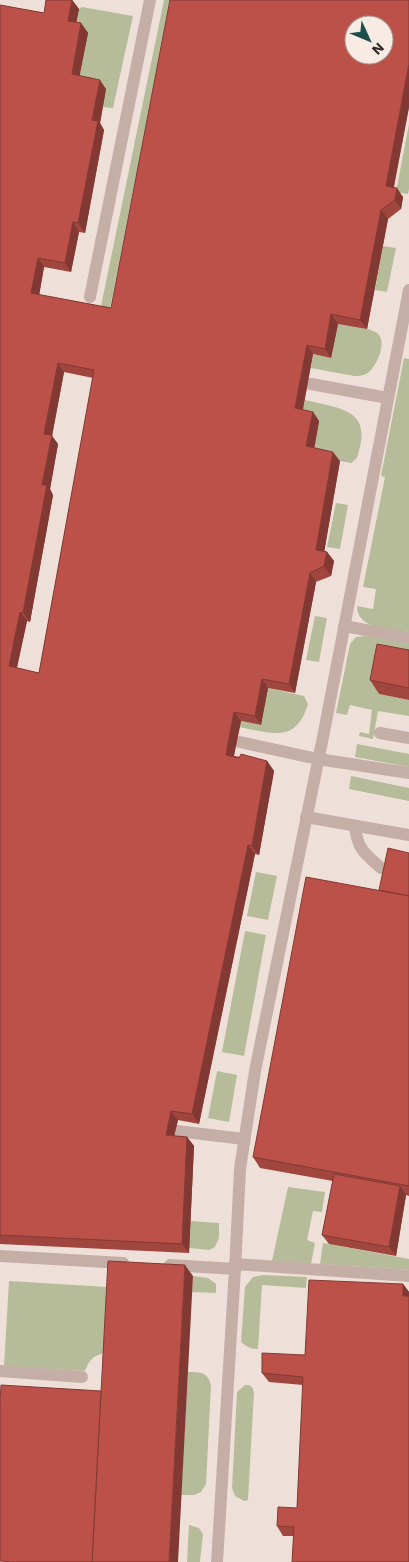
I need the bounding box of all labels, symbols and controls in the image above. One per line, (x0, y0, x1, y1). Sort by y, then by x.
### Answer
north arrow (344, 15, 394, 65)
text: N (369, 40, 388, 58)

